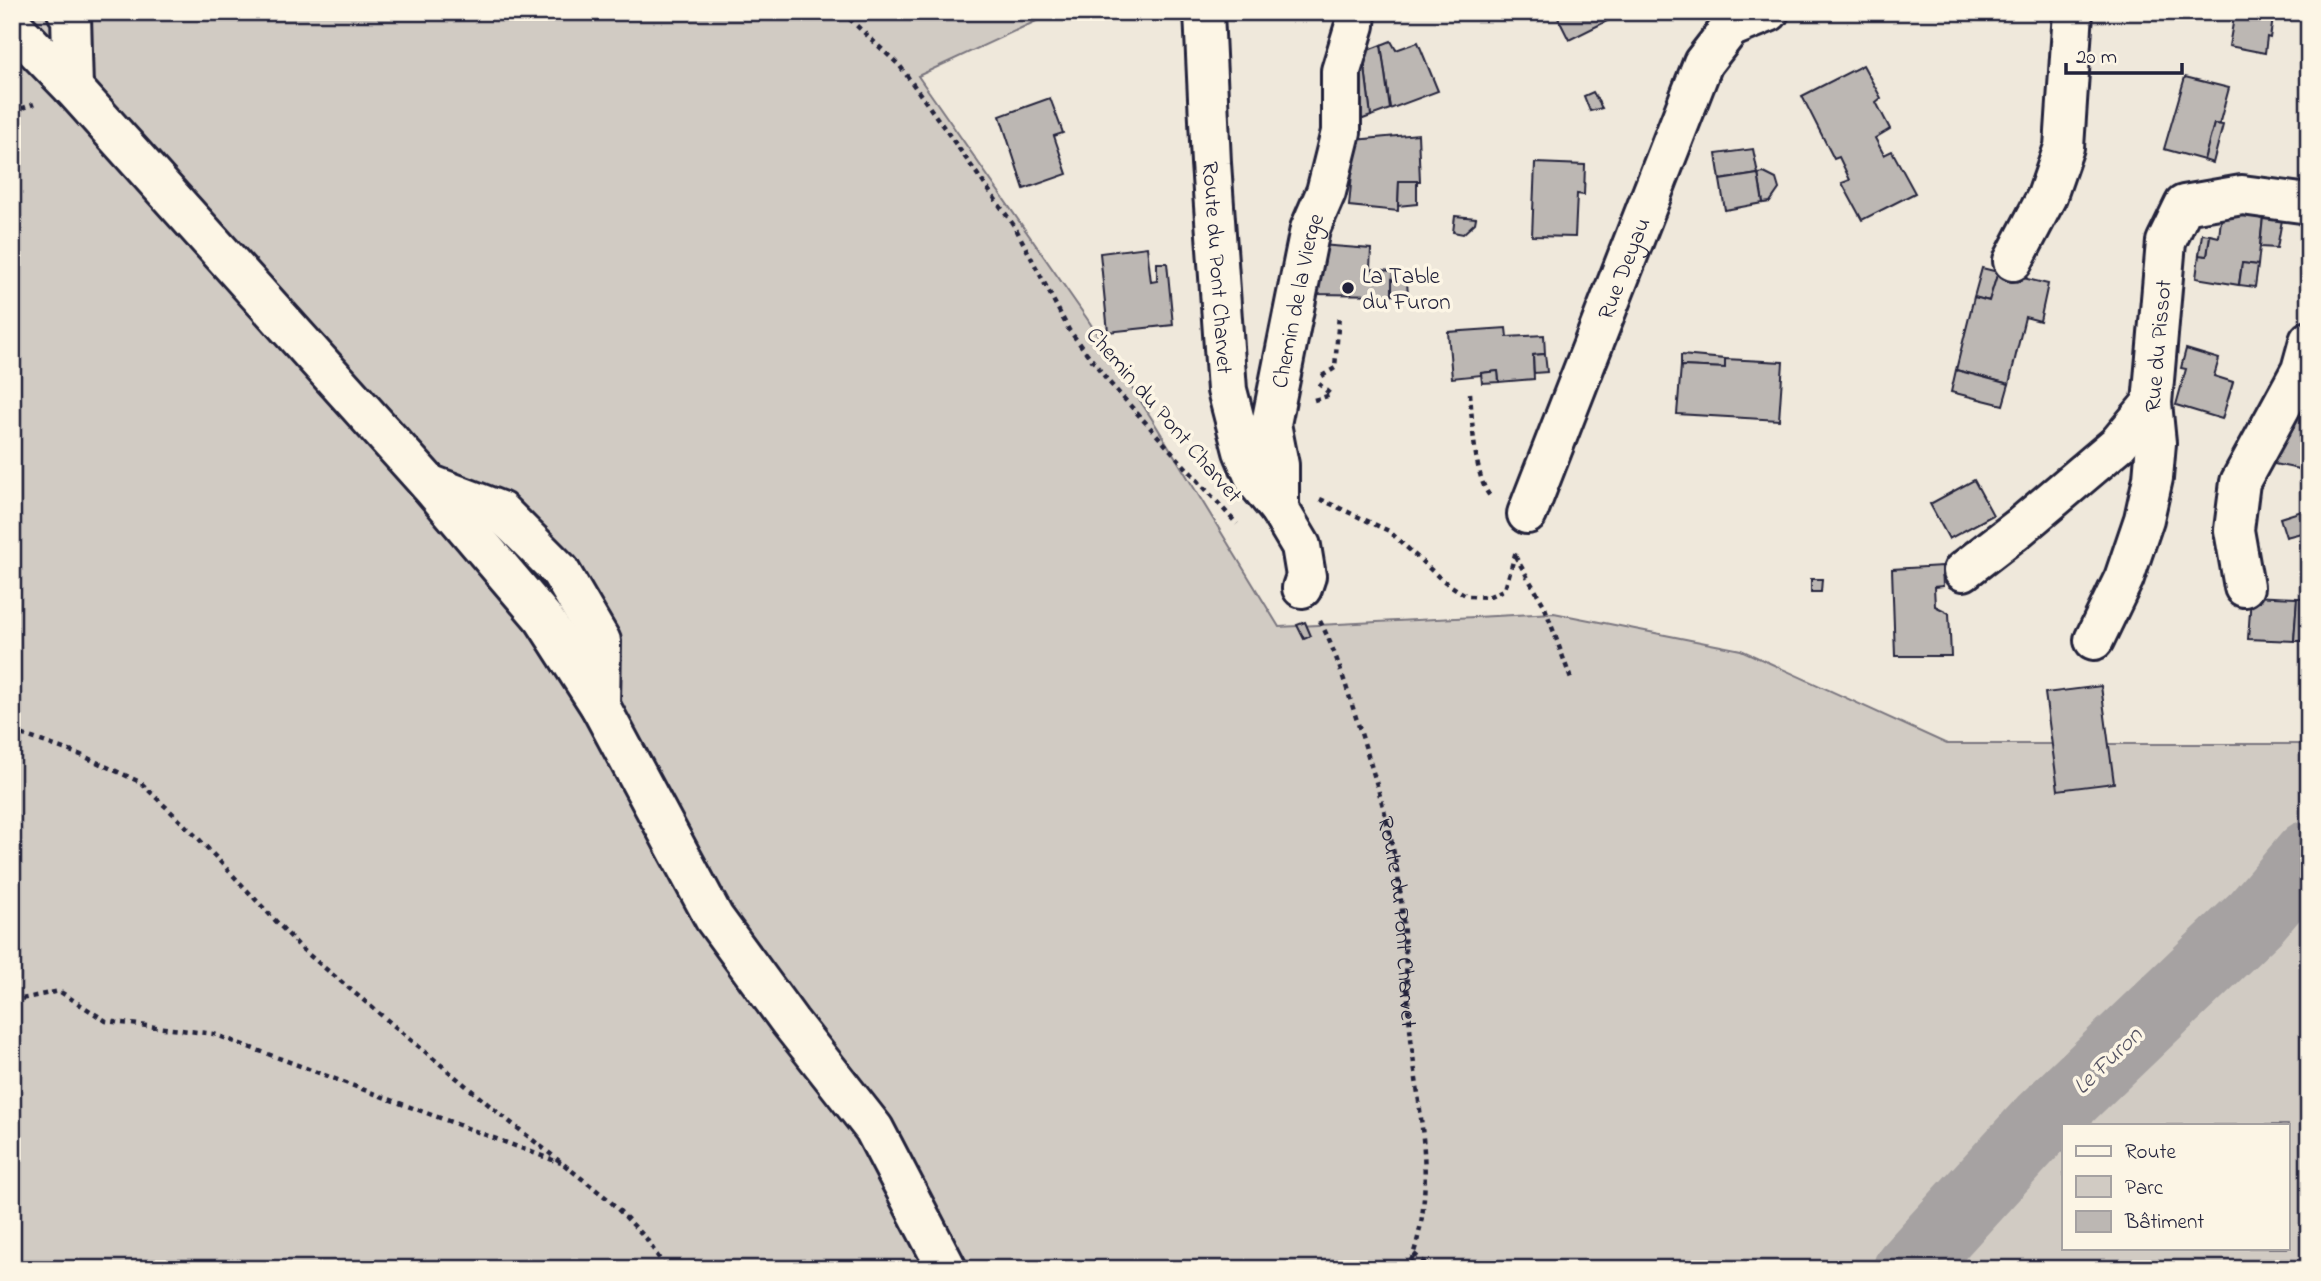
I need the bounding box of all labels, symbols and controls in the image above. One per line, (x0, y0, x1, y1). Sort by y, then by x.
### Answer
scale bar (2066, 32, 2181, 76)
text: 20 m (2076, 43, 2117, 73)
street label: Route du Pont Charvet (1192, 160, 1240, 375)
street label: Chemin de la Vierge (1265, 208, 1334, 391)
street label: Rue Deyau (1590, 213, 1660, 325)
place label: La Table du Furon (1362, 261, 1451, 320)
street label: Rue du Pissot (2138, 278, 2182, 413)
marker: La Table du Furon (1340, 280, 1356, 296)
street label: Chemin du Pont Charvet (1077, 320, 1249, 511)
street label: Route du Pont Charvet (1367, 813, 1424, 1030)
water label: Le Furon (2066, 1019, 2152, 1104)
legend (2062, 1124, 2290, 1250)
text: Route (2125, 1138, 2177, 1168)
text: Parc (2125, 1174, 2164, 1204)
text: Bâtiment (2124, 1208, 2204, 1238)

